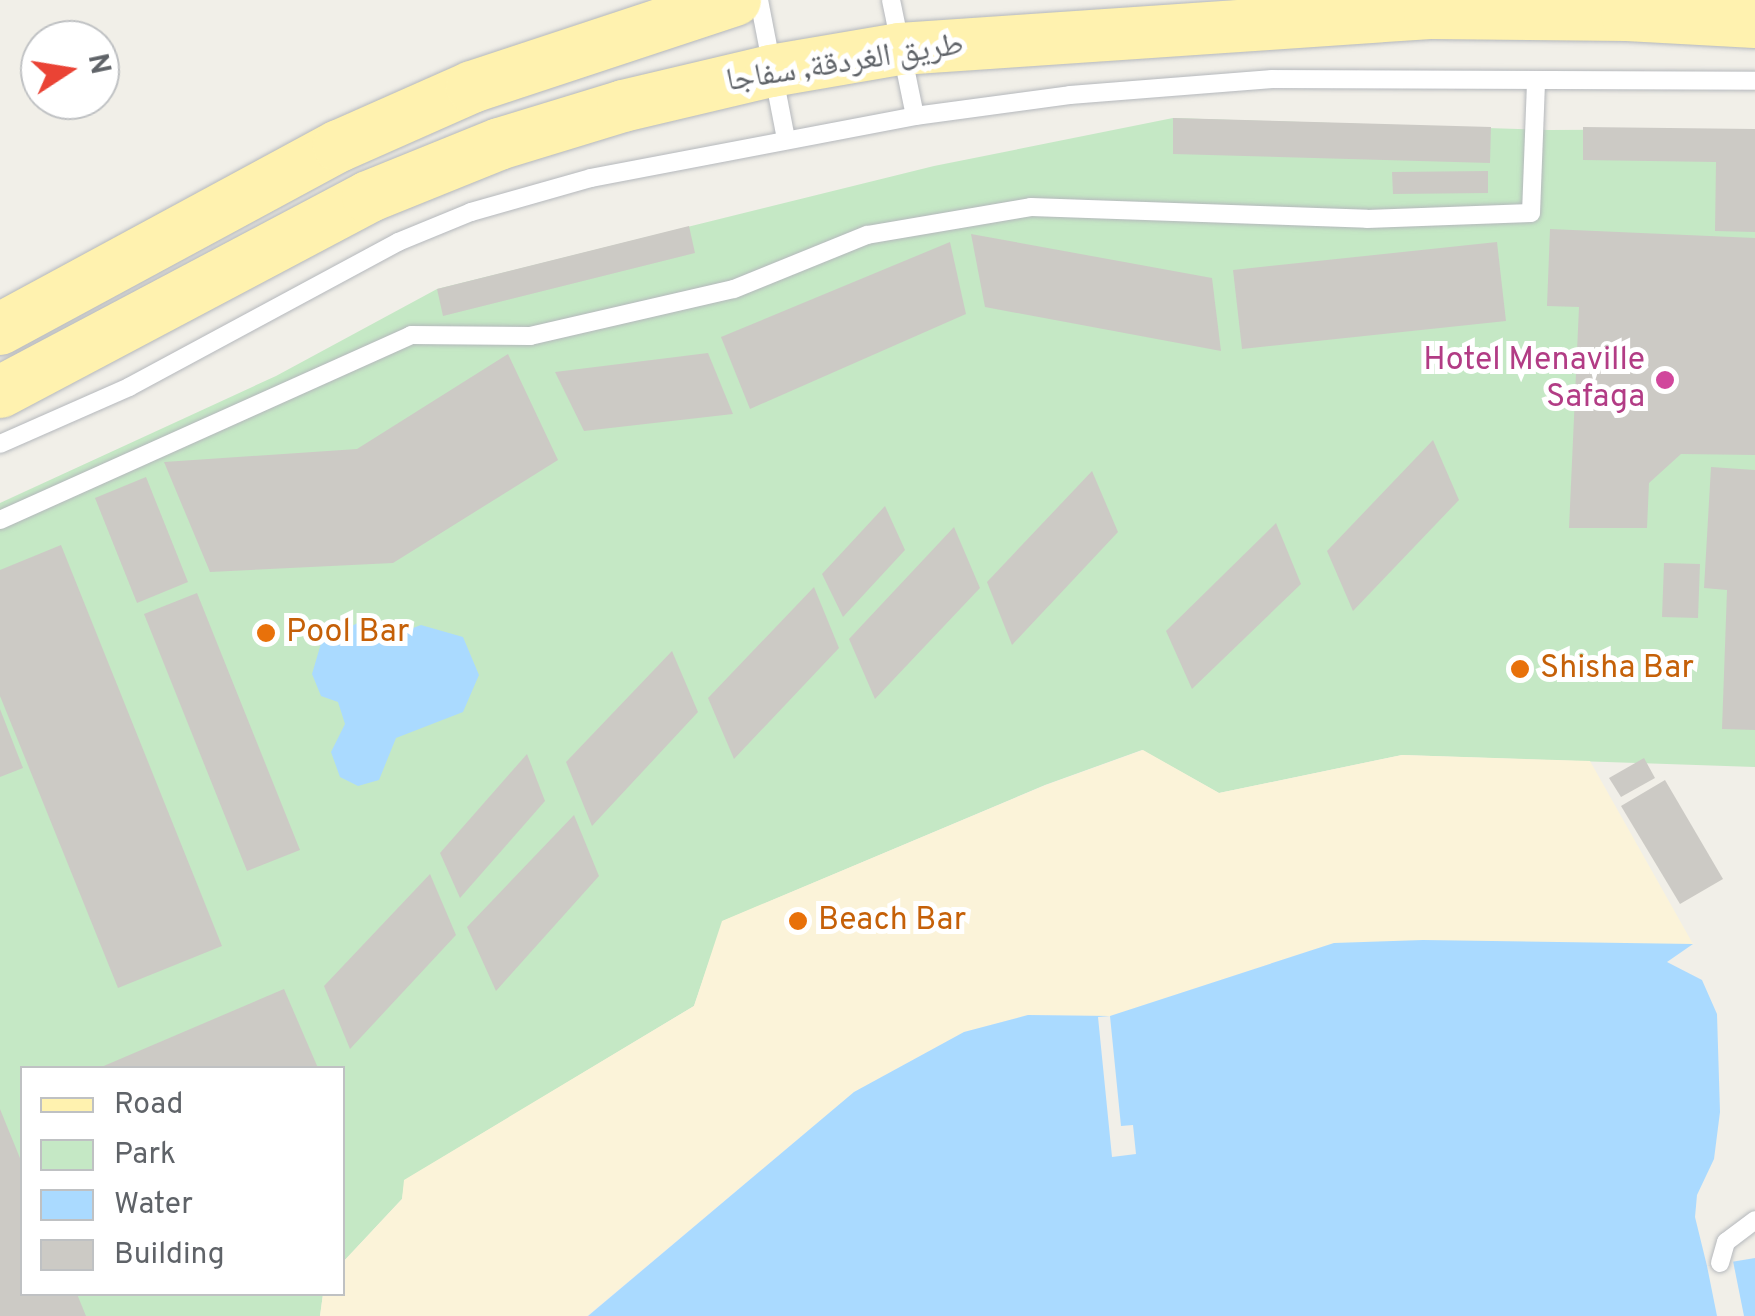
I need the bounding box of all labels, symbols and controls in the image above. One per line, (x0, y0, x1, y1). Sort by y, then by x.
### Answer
north arrow (20, 20, 120, 120)
street label: طريق الغردقة, سفاجا (724, 26, 966, 102)
text: N (78, 51, 117, 78)
place label: Hotel Menaville Safaga (1423, 343, 1645, 418)
marker: Hotel Menaville Safaga (1654, 369, 1676, 391)
place label: Pool Bar (286, 614, 409, 652)
marker: Pool Bar (255, 622, 277, 644)
place label: Shisha Bar (1540, 650, 1694, 688)
marker: Shisha Bar (1509, 658, 1531, 680)
place label: Beach Bar (818, 902, 966, 940)
marker: Beach Bar (787, 910, 809, 932)
legend (20, 1066, 345, 1296)
text: Road (114, 1087, 183, 1124)
text: Park (114, 1137, 176, 1174)
text: Water (114, 1187, 193, 1224)
text: Building (114, 1237, 225, 1274)

